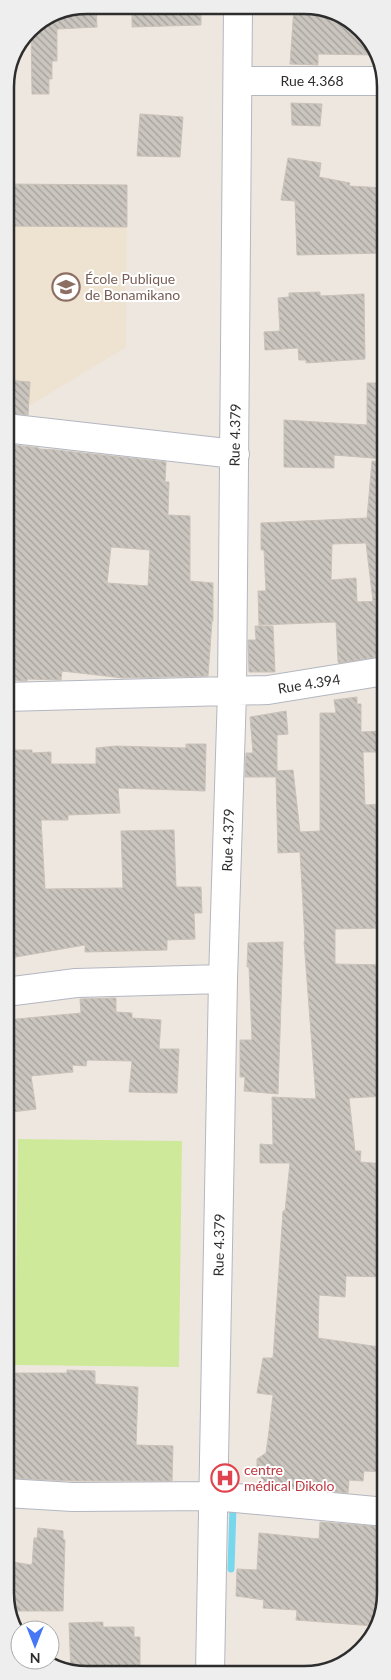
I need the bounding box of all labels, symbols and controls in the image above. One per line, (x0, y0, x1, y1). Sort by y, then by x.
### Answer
street label: Rue 4.368 (280, 72, 344, 89)
place label: École Publique de Bonamikano (85, 270, 180, 303)
school or university icon: École Publique de Bonamikano (51, 272, 81, 302)
street label: Rue 4.379 (225, 403, 244, 467)
street label: Rue 4.394 (276, 670, 341, 697)
street label: Rue 4.379 (218, 808, 237, 872)
street label: Rue 4.379 (209, 1213, 228, 1277)
place label: centre médical Dikolo (244, 1461, 334, 1494)
hospital icon: centre médical Dikolo (210, 1463, 240, 1493)
north arrow (10, 1620, 60, 1670)
text: N (30, 1650, 40, 1667)

